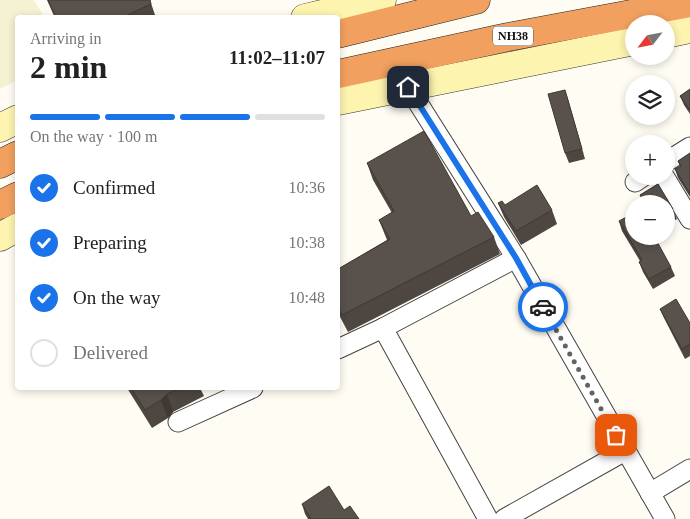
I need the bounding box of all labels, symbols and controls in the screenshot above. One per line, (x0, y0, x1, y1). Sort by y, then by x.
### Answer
north arrow (625, 15, 675, 65)
map controls (625, 15, 675, 245)
road number: NH38 (493, 27, 533, 46)
text: Arriving in (30, 30, 102, 47)
text: 11:02–11:07 (229, 47, 325, 68)
text: 2 min (30, 49, 107, 85)
pin (387, 66, 429, 108)
icon: home (394, 73, 422, 101)
button: layers (625, 75, 675, 125)
text: On the way · 100 m (30, 128, 158, 145)
button: + (625, 135, 675, 185)
icon: check (30, 174, 58, 202)
text: Confirmed (73, 177, 155, 198)
text: 10:36 (289, 179, 325, 196)
button: − (625, 195, 675, 245)
icon: check (30, 229, 58, 257)
text: Preparing (73, 232, 147, 253)
text: 10:38 (289, 234, 325, 251)
courier (518, 282, 568, 332)
icon: check (30, 284, 58, 312)
text: On the way (73, 287, 161, 308)
text: 10:48 (289, 289, 325, 306)
icon: car (529, 293, 557, 321)
text: Delivered (73, 342, 148, 363)
pin (595, 414, 637, 456)
icon: bag (602, 421, 630, 449)

